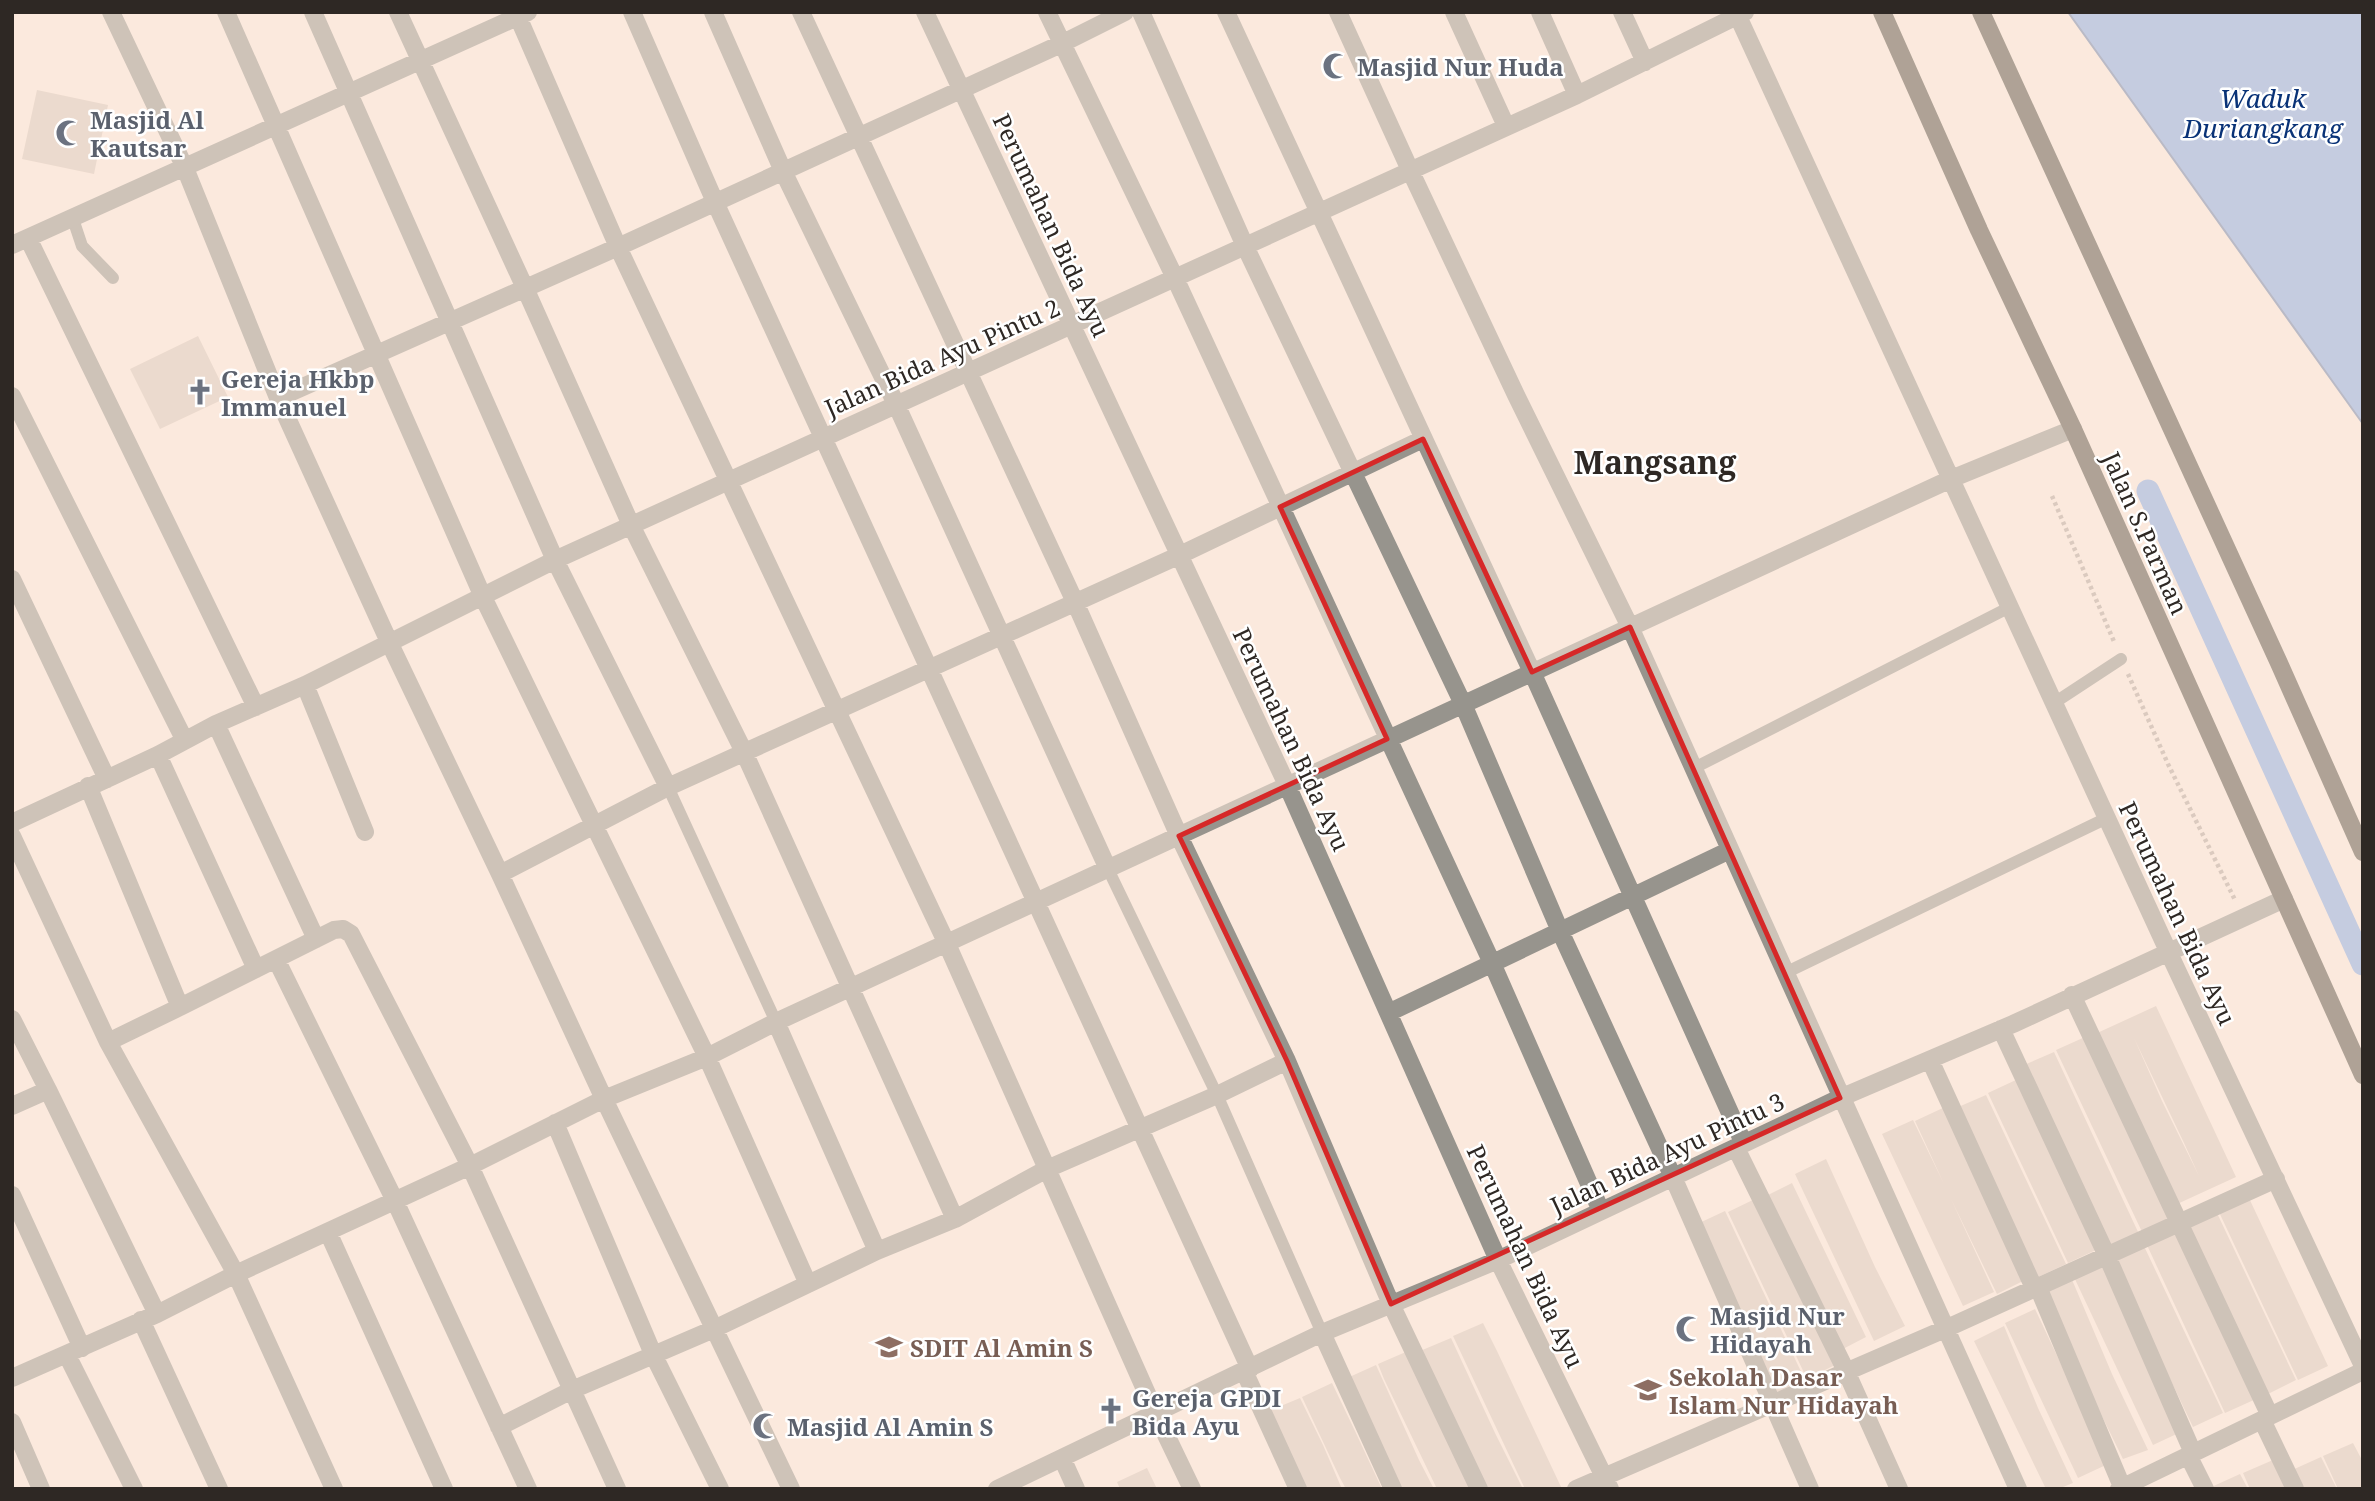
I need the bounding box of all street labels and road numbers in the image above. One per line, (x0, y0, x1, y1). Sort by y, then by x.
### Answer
street label: Perumahan Bida Ayu (986, 108, 1118, 342)
street label: Jalan Bida Ayu Pintu 2 (818, 290, 1065, 424)
street label: Jalan S.Parman (2095, 446, 2197, 620)
street label: Perumahan Bida Ayu (1226, 622, 1358, 856)
street label: Perumahan Bida Ayu (2112, 796, 2244, 1030)
street label: Jalan Bida Ayu Pintu 3 (1544, 1084, 1789, 1222)
street label: Perumahan Bida Ayu (1460, 1139, 1592, 1373)

